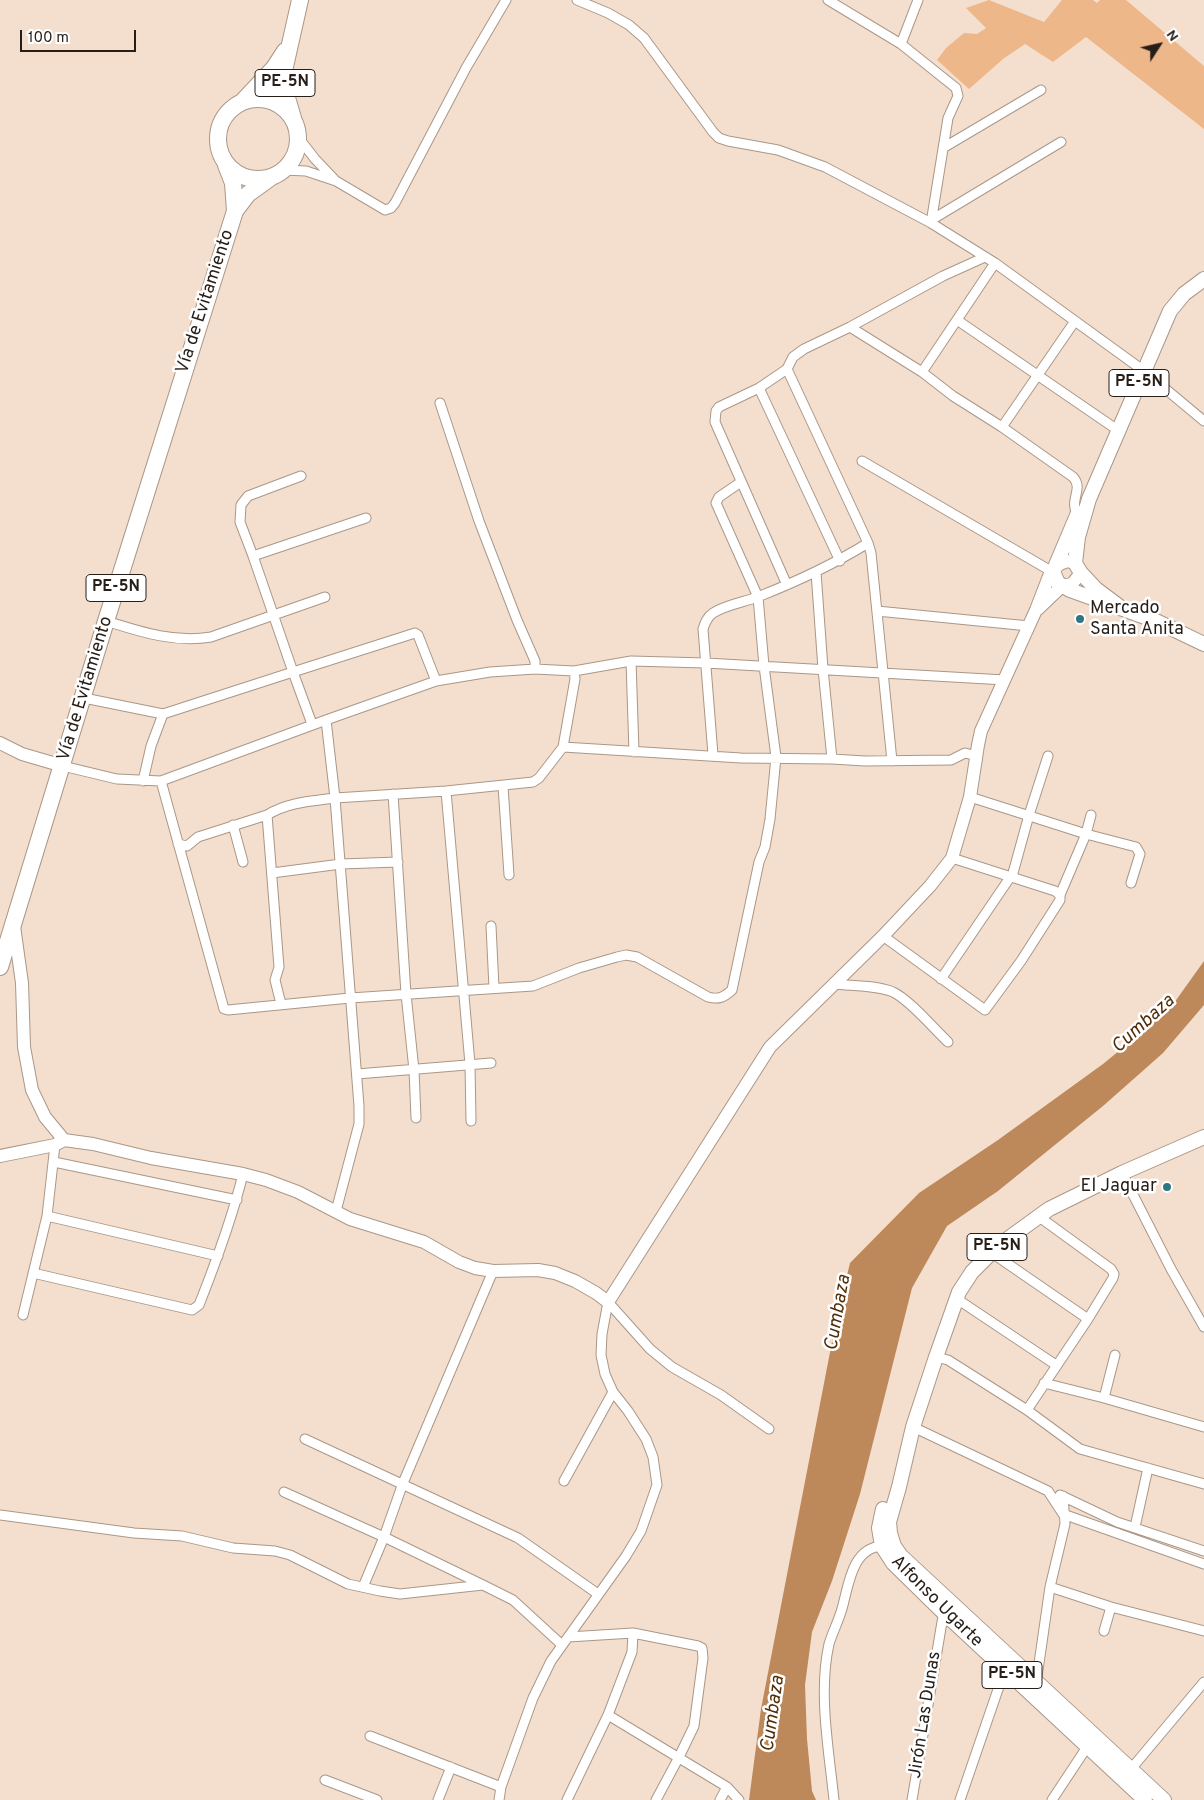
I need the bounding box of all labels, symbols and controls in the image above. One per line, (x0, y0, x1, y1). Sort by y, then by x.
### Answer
scale bar (22, 20, 139, 52)
north arrow (1134, 20, 1184, 70)
text: N (1162, 27, 1182, 45)
text: 100 m (28, 29, 69, 48)
road number: PE-5N (255, 70, 315, 96)
street label: Vía de Evitamiento (173, 227, 239, 377)
road number: PE-5N (1109, 369, 1169, 396)
road number: PE-5N (86, 574, 146, 602)
place label: Mercado Santa Anita (1090, 598, 1184, 640)
marker: Mercado Santa Anita (1074, 613, 1086, 625)
street label: Vía de Evitamiento (54, 614, 118, 764)
water label: Cumbaza (1108, 991, 1180, 1059)
place label: El Jaguar (1081, 1176, 1157, 1198)
marker: El Jaguar (1161, 1181, 1173, 1193)
road number: PE-5N (967, 1234, 1027, 1260)
water label: Cumbaza (821, 1273, 857, 1353)
street label: Alfonso Ugarte (886, 1552, 986, 1652)
street label: Jirón Las Dunas (905, 1650, 947, 1780)
road number: PE-5N (982, 1662, 1042, 1688)
water label: Cumbaza (757, 1674, 791, 1754)

